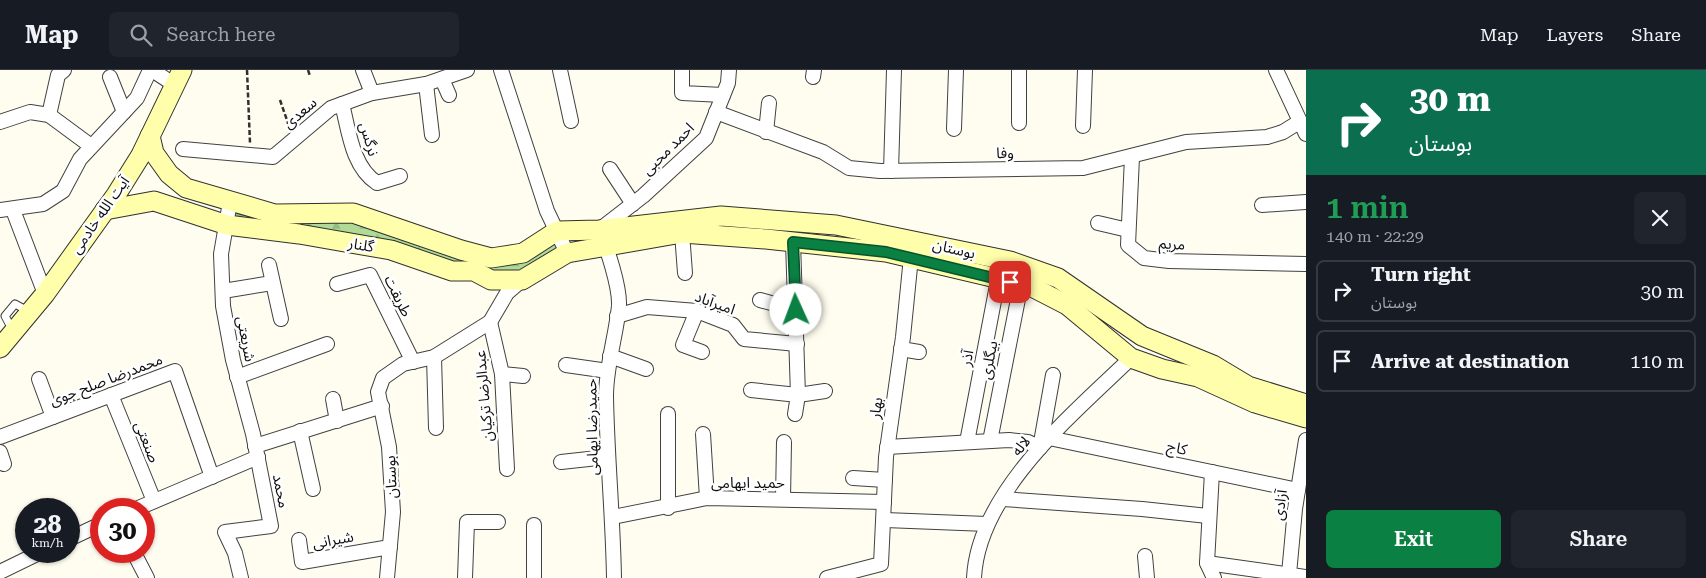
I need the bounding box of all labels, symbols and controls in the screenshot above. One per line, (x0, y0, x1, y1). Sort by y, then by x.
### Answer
search box (109, 12, 459, 57)
text: Map (25, 21, 79, 49)
icon: search (127, 21, 155, 49)
text: Search here (167, 23, 275, 46)
text: Map (1480, 24, 1519, 45)
text: Layers (1547, 24, 1603, 45)
text: Share (1631, 24, 1681, 45)
text: 30 m (1409, 79, 1491, 120)
icon: right (1326, 90, 1391, 155)
street label: سعدی (279, 93, 321, 133)
street label: احمد محبی (638, 119, 698, 179)
street label: نرگس (355, 120, 383, 158)
text: بوستان (1409, 131, 1472, 156)
street label: وفا (996, 144, 1014, 162)
street label: آیت الله خادمی (67, 172, 134, 257)
text: 1 min (1326, 190, 1409, 225)
button: close (1634, 192, 1686, 244)
text: 140 m · 22:29 (1326, 227, 1424, 246)
street label: گلنار (346, 234, 376, 256)
street label: مریم (1158, 234, 1186, 256)
street label: بوستان (931, 235, 977, 263)
pin (989, 261, 1031, 303)
text: Turn right (1371, 263, 1471, 286)
icon: arrive (996, 268, 1024, 296)
street label: طریقت (380, 272, 416, 320)
icon: right (1328, 277, 1356, 305)
text: 30 m (1641, 280, 1684, 303)
position arrow (769, 283, 821, 335)
street label: امیرآباد (692, 287, 738, 319)
text: بوستان (1371, 293, 1417, 312)
street label: شریعتی (233, 315, 259, 364)
street label: بیگلری (976, 339, 1002, 381)
icon: arrive (1328, 347, 1356, 375)
street label: آذر (956, 348, 977, 369)
street label: عبدالرضا ترکیان (471, 349, 497, 442)
street label: محمدرضا صلح جوی (47, 350, 166, 413)
text: Arrive at destination (1371, 350, 1569, 373)
text: 110 m (1630, 350, 1684, 373)
street label: حمیدرضا ایهامی (582, 378, 602, 476)
street label: بهار (865, 396, 886, 421)
street label: صنعتی (131, 419, 163, 465)
street label: لاله (1008, 433, 1034, 459)
street label: کاج (1165, 437, 1190, 462)
street label: بوستان (381, 455, 401, 499)
street label: محمد (269, 473, 293, 509)
street label: حمید ایهامی (711, 474, 785, 492)
street label: آزادی (1269, 488, 1291, 521)
speed limit sign: 30 (90, 498, 155, 563)
text: 28 (33, 510, 62, 539)
button: Exit (1326, 510, 1501, 568)
button: Share (1511, 510, 1686, 568)
street label: شیرانی (311, 527, 355, 552)
text: km/h (31, 536, 64, 550)

